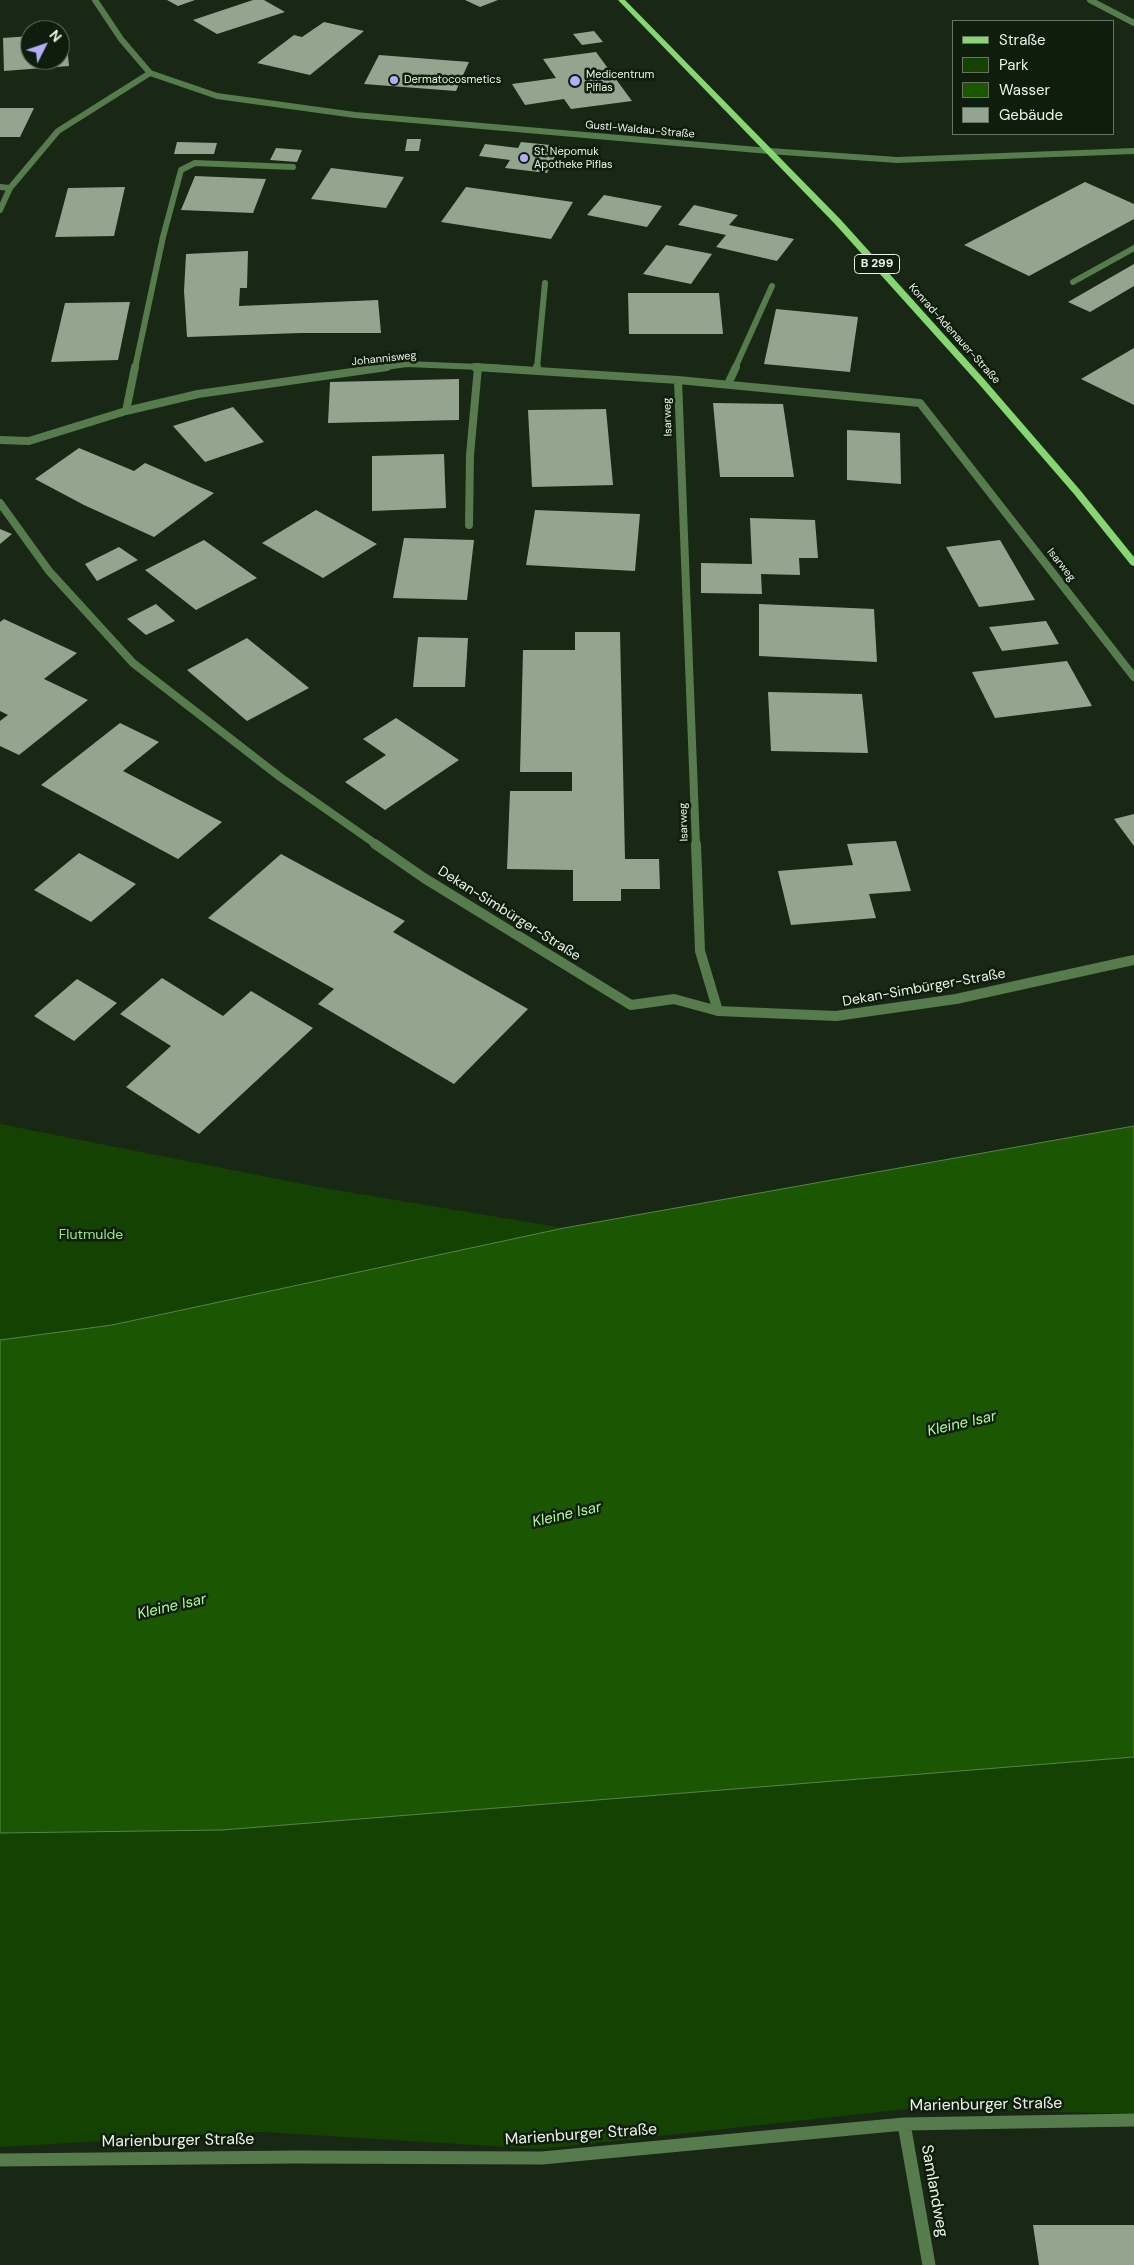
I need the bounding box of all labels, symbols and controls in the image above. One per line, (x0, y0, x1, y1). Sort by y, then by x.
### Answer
north arrow (20, 20, 70, 70)
legend (952, 20, 1114, 135)
text: N (45, 26, 66, 46)
text: Straße (999, 30, 1046, 50)
text: Park (999, 55, 1029, 75)
place label: Medicentrum Piflas (586, 68, 654, 94)
place label: Dermatocosmetics (404, 73, 501, 87)
marker: Dermatocosmetics (388, 74, 400, 86)
marker: Medicentrum Piflas (568, 74, 582, 88)
text: Wasser (999, 80, 1050, 100)
text: Gebäude (999, 105, 1063, 125)
street label: Gustl-Waldau-Straße (585, 119, 695, 141)
place label: St. Nepomuk Apotheke Piflas (534, 145, 612, 171)
marker: St. Nepomuk Apotheke Piflas (518, 152, 530, 164)
road number: B 299 (854, 254, 900, 274)
street label: Konrad-Adenauer-Straße (905, 281, 1003, 387)
street label: Johannisweg (351, 349, 417, 369)
street label: Isarweg (661, 397, 675, 437)
street label: Isarweg (1044, 546, 1078, 584)
street label: Isarweg (677, 802, 691, 842)
street label: Dekan-Simbürger-Straße (434, 863, 584, 965)
street label: Dekan-Simbürger-Straße (841, 965, 1007, 1011)
park label: Flutmulde (59, 1227, 123, 1243)
water label: Kleine Isar (926, 1407, 998, 1441)
water label: Kleine Isar (531, 1498, 603, 1532)
water label: Kleine Isar (136, 1590, 208, 1624)
street label: Marienburger Straße (910, 2094, 1062, 2116)
street label: Marienburger Straße (504, 2120, 658, 2150)
street label: Marienburger Straße (102, 2130, 254, 2152)
street label: Samlandweg (916, 2143, 952, 2239)

